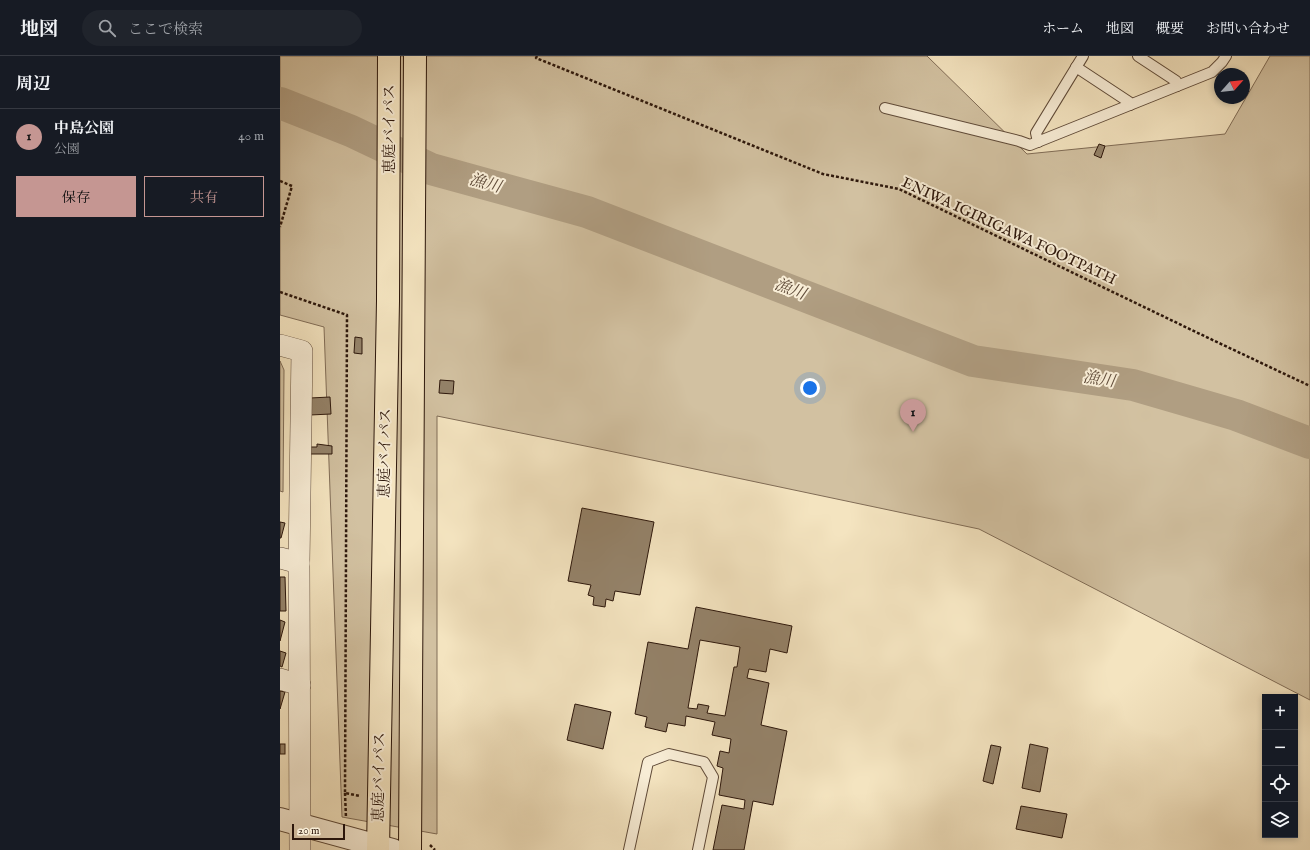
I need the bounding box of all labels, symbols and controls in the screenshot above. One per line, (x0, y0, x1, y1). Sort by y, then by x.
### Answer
search box (82, 10, 362, 46)
icon: search (96, 17, 118, 39)
text: 地図 (20, 18, 58, 42)
text: ここで検索 (128, 20, 203, 39)
text: ホーム (1042, 20, 1084, 38)
text: 地図 (1106, 20, 1134, 38)
text: 概要 (1156, 20, 1184, 38)
text: お問い合わせ (1206, 20, 1290, 38)
north arrow (1214, 68, 1250, 104)
text: 周辺 (16, 74, 50, 95)
street label: 恵庭バイパス (380, 84, 399, 174)
text: 中島公園 (54, 119, 114, 138)
text: 1 (27, 128, 31, 145)
text: 40 m (238, 128, 264, 145)
text: 公園 (54, 141, 80, 158)
water label: 漁川 (467, 170, 505, 199)
street label: ENIWA IGIRIGAWA FOOTPATH (899, 173, 1119, 289)
button: 保存 (16, 176, 136, 217)
button: 共有 (144, 176, 264, 217)
water label: 漁川 (771, 275, 810, 306)
water label: 漁川 (1082, 368, 1118, 393)
your location (800, 378, 820, 398)
pin: 1 (900, 399, 926, 432)
street label: 恵庭バイパス (375, 408, 395, 498)
map controls (1262, 694, 1298, 838)
button: + (1262, 694, 1298, 730)
button: − (1262, 730, 1298, 766)
street label: 恵庭バイパス (369, 732, 389, 822)
button: locate (1262, 766, 1298, 802)
button: layers (1262, 802, 1298, 838)
scale bar (292, 822, 345, 841)
text: 20 m (298, 824, 319, 838)

